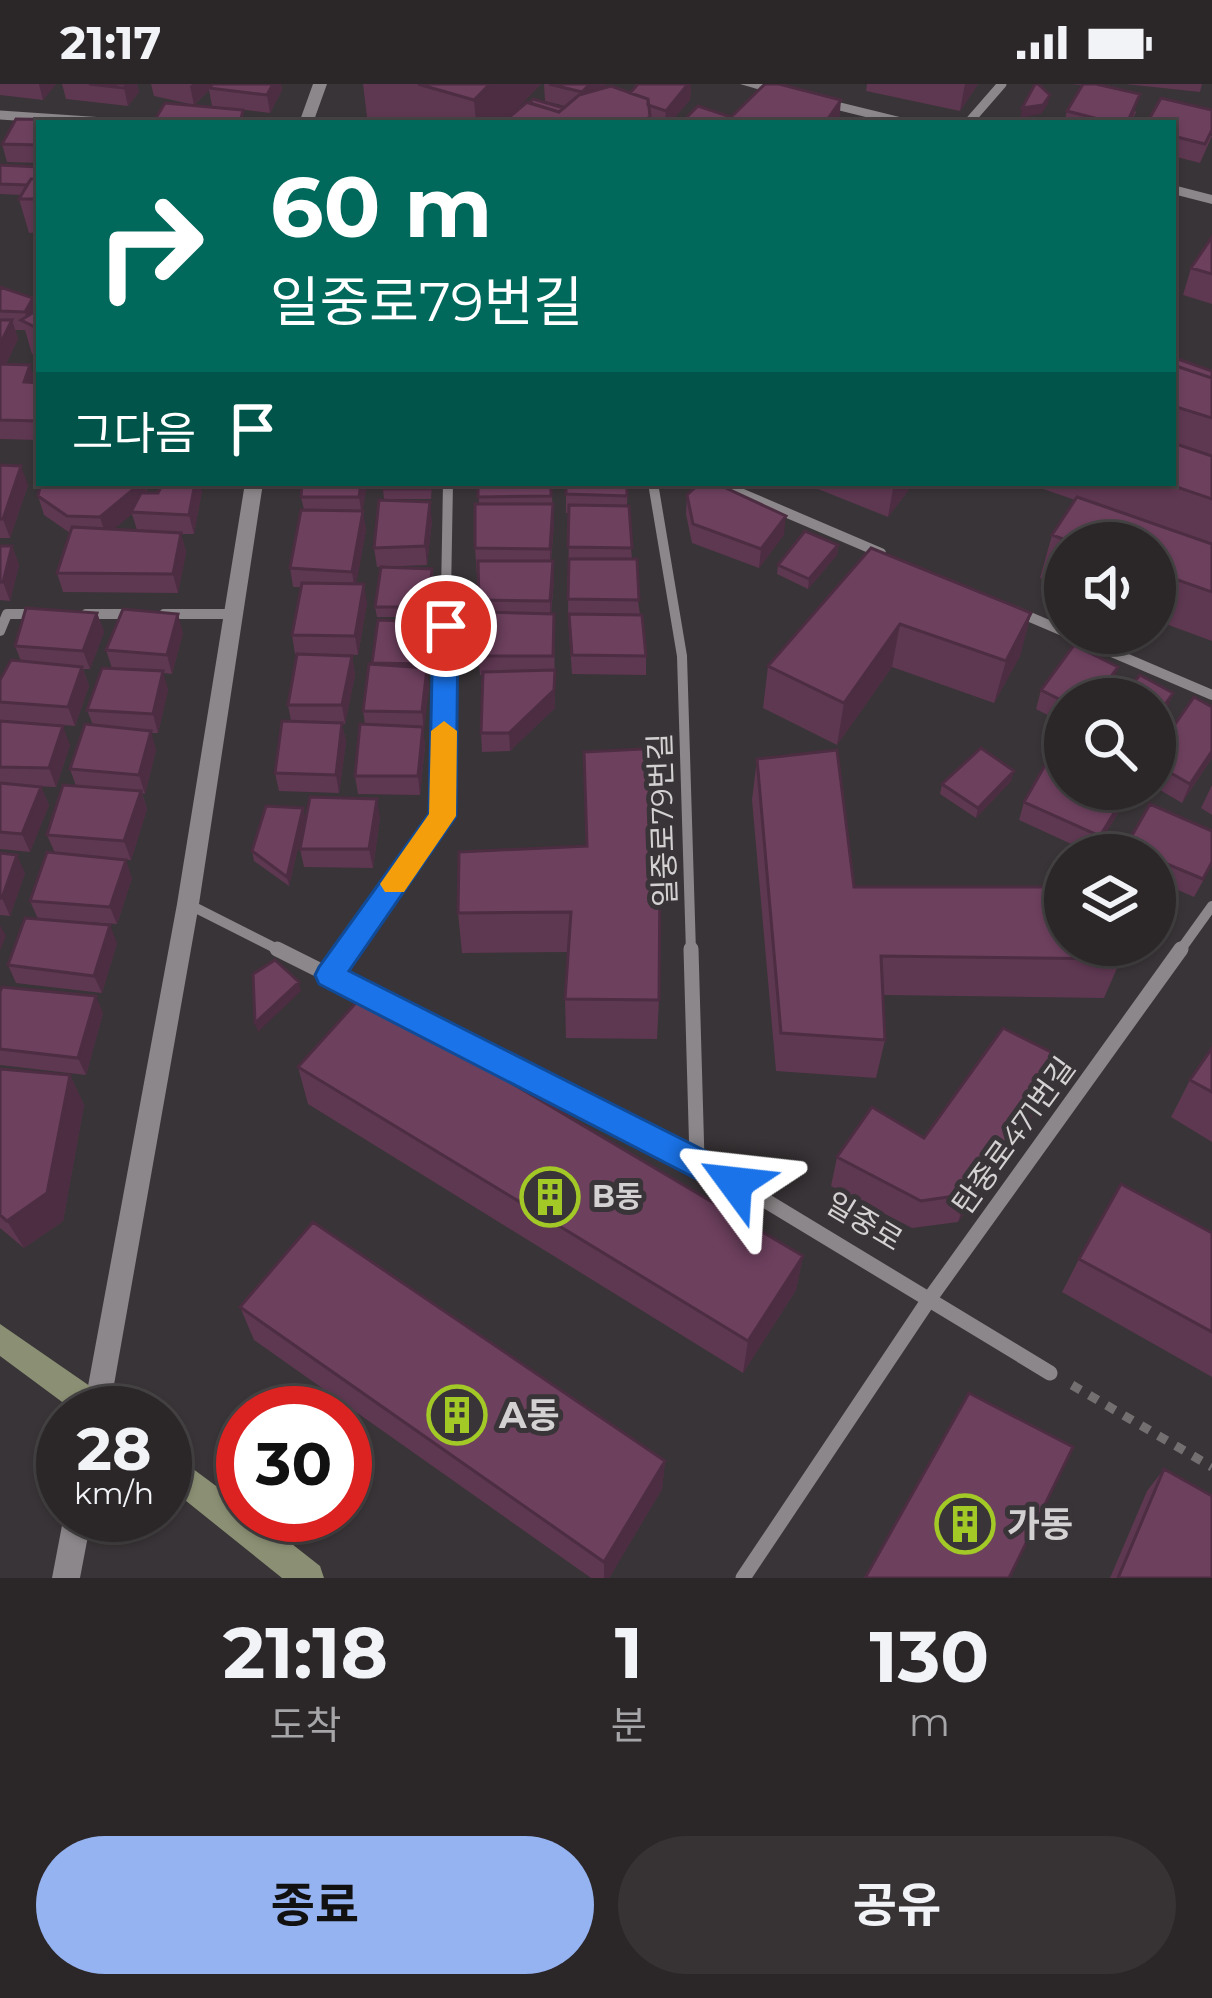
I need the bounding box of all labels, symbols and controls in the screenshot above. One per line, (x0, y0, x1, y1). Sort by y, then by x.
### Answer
text: 21:17 (60, 15, 162, 70)
text: 60 m (270, 156, 492, 258)
icon: right (72, 168, 228, 324)
text: 일중로79번길 (270, 269, 583, 335)
icon: arrive (220, 396, 286, 462)
text: 그다음 (72, 405, 196, 460)
map controls (1044, 522, 1176, 966)
button: sound (1044, 522, 1176, 654)
pin (395, 575, 497, 677)
icon: arrive (413, 593, 479, 659)
button: search (1044, 678, 1176, 810)
street label: 일중로79번길 (641, 732, 684, 908)
button: layers (1044, 834, 1176, 966)
street label: 탄중로471번길 (944, 1050, 1083, 1221)
position arrow (672, 1120, 798, 1246)
building icon: B동 (519, 1166, 581, 1228)
place label: B동 (592, 1178, 643, 1215)
street label: 일중로 (819, 1184, 909, 1259)
building icon: A동 (426, 1384, 488, 1446)
speed limit sign: 30 (216, 1386, 372, 1542)
place label: A동 (498, 1393, 560, 1437)
text: 28 (77, 1412, 152, 1485)
text: km/h (74, 1475, 154, 1512)
building icon: 가동 (934, 1493, 996, 1555)
place label: 가동 (1007, 1502, 1073, 1546)
text: 21:18 (223, 1608, 388, 1696)
text: 1 (615, 1608, 643, 1696)
text: 130 (869, 1612, 989, 1700)
text: m (909, 1698, 950, 1746)
text: 도착 (270, 1701, 341, 1749)
text: 분 (611, 1701, 647, 1749)
button: 종료 (36, 1836, 594, 1974)
button: 공유 (618, 1836, 1176, 1974)

